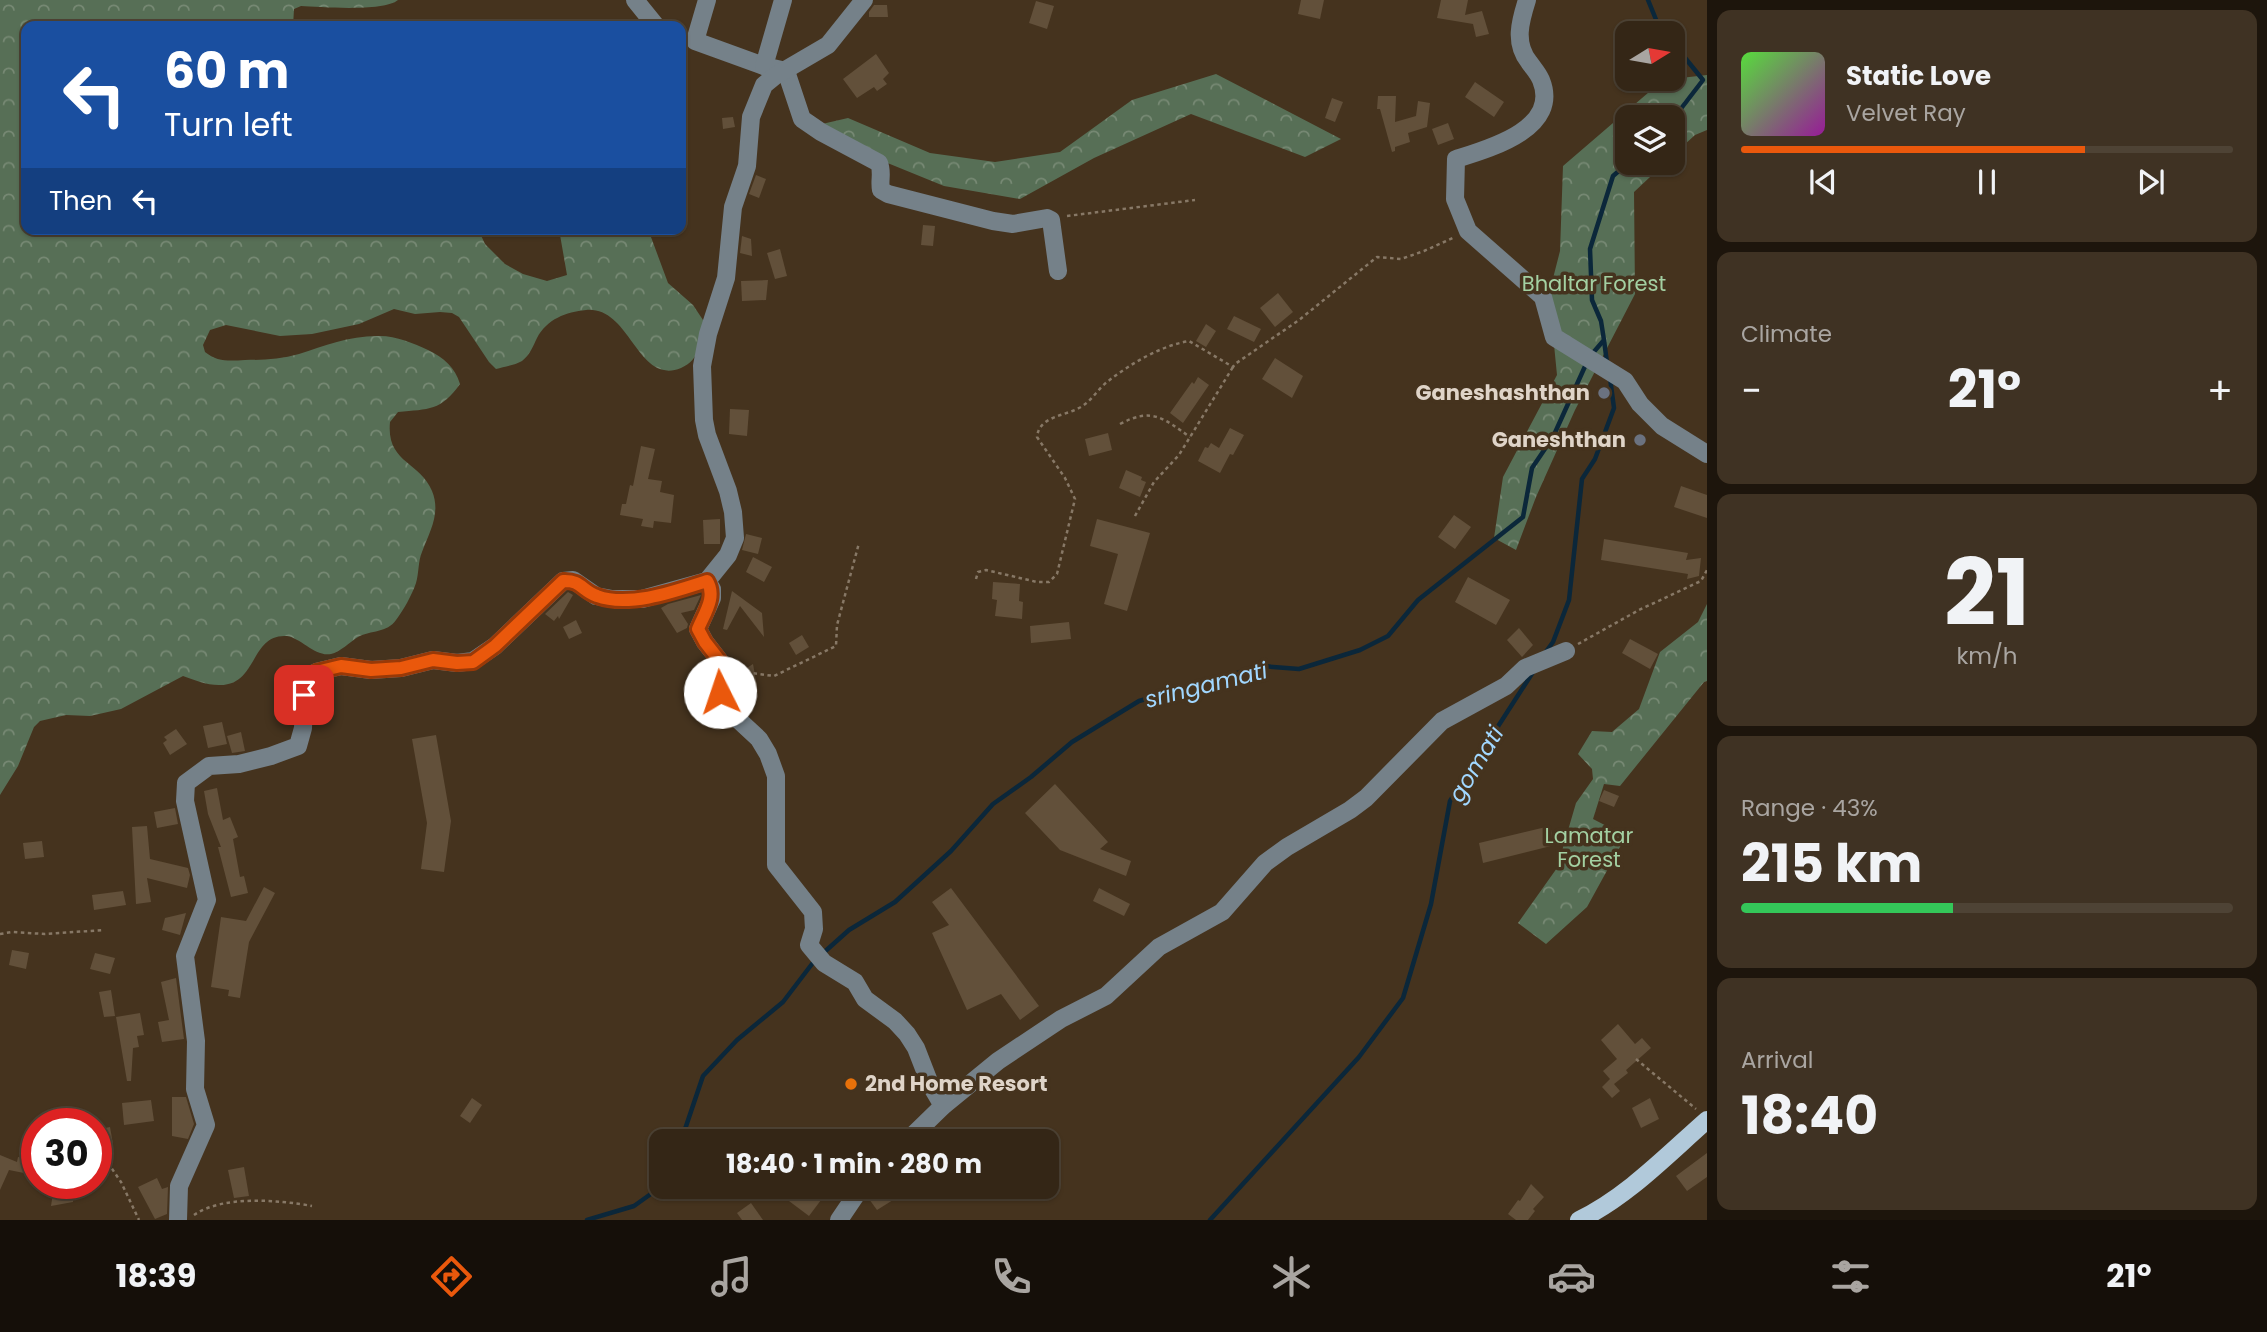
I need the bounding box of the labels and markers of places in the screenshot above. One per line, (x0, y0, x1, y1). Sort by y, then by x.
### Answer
place label: Ganeshashthan (1416, 378, 1590, 407)
marker: Ganeshashthan (1596, 385, 1612, 401)
place label: Ganeshthan (1492, 425, 1626, 454)
marker: Ganeshthan (1632, 432, 1648, 448)
pin (274, 665, 334, 725)
place label: 2nd Home Resort (865, 1069, 1047, 1098)
marker: 2nd Home Resort (843, 1076, 859, 1092)

